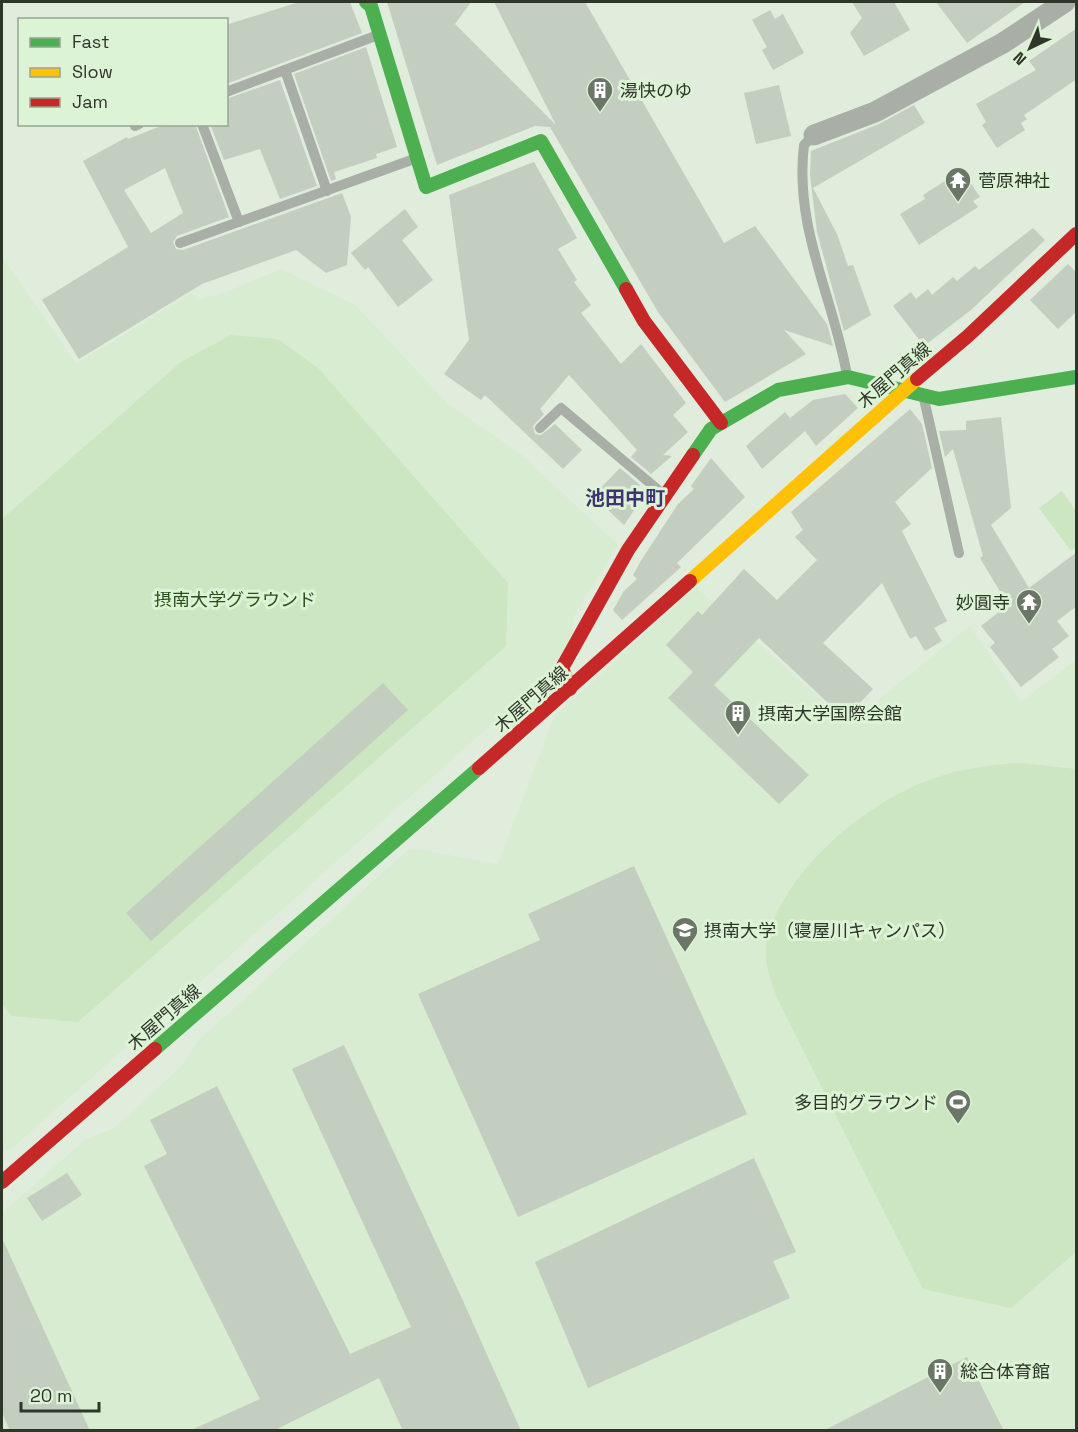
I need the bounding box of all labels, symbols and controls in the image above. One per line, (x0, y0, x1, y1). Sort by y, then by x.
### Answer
legend (18, 18, 228, 126)
north arrow (1000, 18, 1060, 78)
text: Fast (72, 30, 109, 53)
text: N (1009, 47, 1031, 70)
text: Slow (72, 60, 113, 83)
building icon: 湯快のゆ (585, 75, 615, 113)
place label: 湯快のゆ (620, 79, 692, 102)
text: Jam (72, 90, 108, 113)
temple icon: 菅原神社 (943, 165, 973, 203)
place label: 菅原神社 (978, 169, 1050, 192)
street label: 木屋門真線 (852, 337, 936, 413)
district label: 池田中町 (585, 485, 665, 511)
temple icon: 妙圓寺 (1014, 587, 1044, 625)
park label: 摂南大学グラウンド (154, 588, 316, 611)
place label: 妙圓寺 (956, 591, 1010, 614)
street label: 木屋門真線 (489, 661, 573, 737)
building icon: 摂南大学国際会館 (723, 698, 753, 736)
place label: 摂南大学国際会館 (758, 702, 902, 725)
school or university icon: 摂南大学（寝屋川キャンパス） (670, 915, 700, 953)
place label: 摂南大学（寝屋川キャンパス） (704, 919, 956, 942)
street label: 木屋門真線 (122, 979, 206, 1055)
sports icon: 多目的グラウンド (943, 1087, 973, 1125)
place label: 多目的グラウンド (794, 1091, 938, 1114)
building icon: 総合体育館 (925, 1356, 955, 1394)
place label: 総合体育館 (960, 1360, 1050, 1383)
scale bar (21, 1375, 99, 1413)
text: 20 m (30, 1384, 73, 1407)

